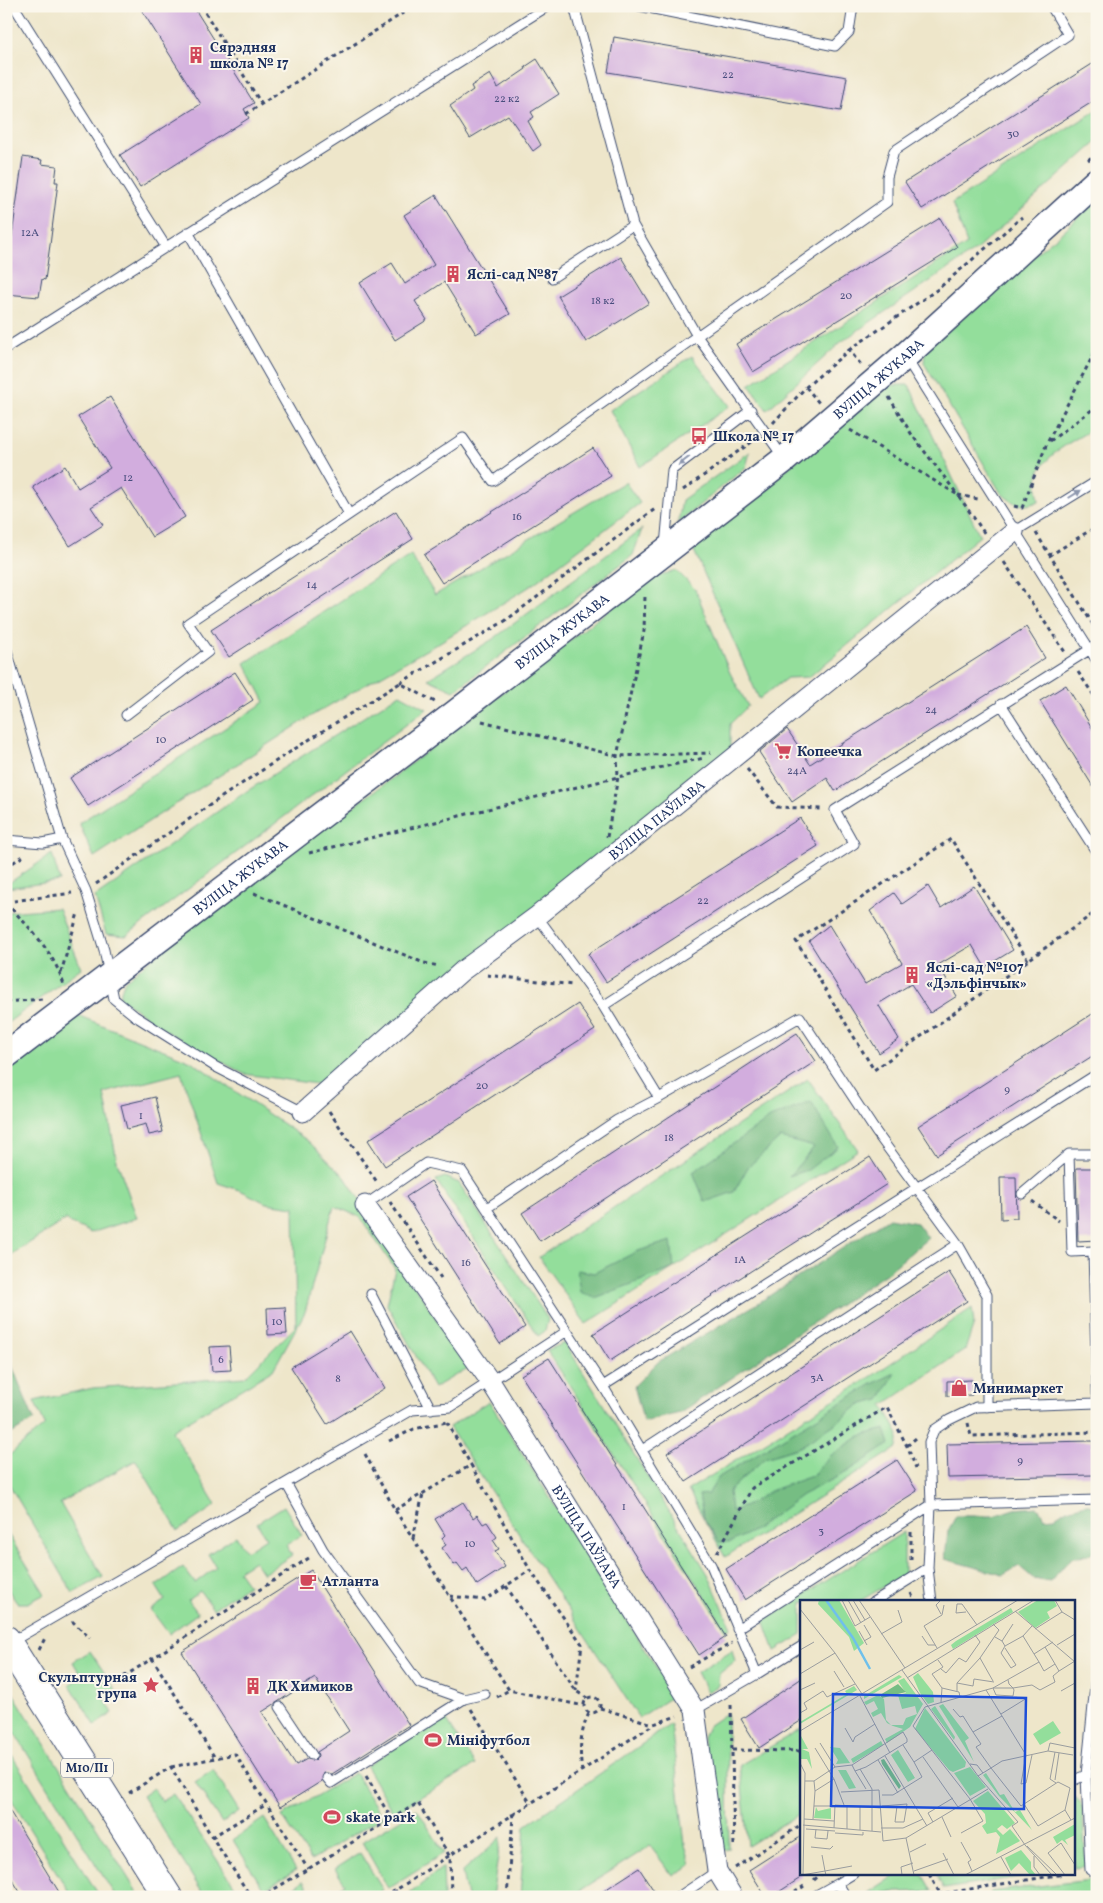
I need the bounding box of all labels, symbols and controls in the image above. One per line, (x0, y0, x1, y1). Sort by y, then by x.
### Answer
place label: Сярэдняя школа № 17 (210, 39, 289, 74)
building icon: Сярэдняя школа № 17 (186, 45, 206, 65)
house number: 22 (722, 68, 734, 83)
house number: 22 к2 (494, 92, 520, 107)
house number: 30 (1007, 127, 1019, 142)
house number: 12А (21, 226, 39, 241)
building icon: Яслі-сад №87 (443, 264, 463, 284)
place label: Яслі-сад №87 (467, 266, 558, 285)
house number: 20 (840, 289, 853, 304)
house number: 18 к2 (591, 294, 615, 309)
street label: ВУЛІЦА ЖУКАВА (830, 335, 929, 424)
bus stop icon: Школа № 17 (689, 426, 709, 446)
place label: Школа № 17 (713, 428, 794, 447)
one-way arrow (677, 456, 691, 466)
house number: 12 (123, 471, 133, 486)
one-way arrow (1068, 490, 1081, 499)
house number: 16 (512, 510, 522, 525)
house number: 14 (307, 578, 318, 593)
street label: ВУЛІЦА ЖУКАВА (512, 590, 614, 675)
house number: 24 (925, 703, 937, 718)
house number: 10 (156, 733, 167, 748)
supermarket icon: Копеечка (773, 741, 793, 761)
place label: Копеечка (797, 743, 862, 762)
house number: 24А (787, 764, 807, 779)
street label: ВУЛІЦА ПАЎЛАВА (605, 776, 710, 865)
street label: ВУЛІЦА ЖУКАВА (190, 836, 292, 921)
house number: 22 (697, 894, 709, 909)
place label: Яслі-сад №107 «Дэльфінчык» (926, 959, 1027, 994)
building icon: Яслі-сад №107 «Дэльфінчык» (902, 965, 922, 985)
house number: 20 (476, 1079, 489, 1094)
house number: 9 (1004, 1083, 1010, 1098)
house number: 1 (139, 1109, 143, 1124)
house number: 18 (664, 1131, 674, 1146)
house number: 1А (734, 1253, 746, 1268)
house number: 16 (461, 1256, 471, 1271)
house number: 10 (272, 1315, 283, 1330)
house number: 6 (218, 1353, 224, 1368)
house number: 3А (810, 1371, 824, 1386)
house number: 8 (335, 1372, 341, 1387)
shop icon: Минимаркет (949, 1378, 969, 1398)
place label: Минимаркет (973, 1380, 1063, 1399)
house number: 9 (1017, 1454, 1023, 1469)
street label: ВУЛІЦА ПАЎЛАВА (546, 1482, 625, 1593)
house number: 1 (622, 1500, 626, 1515)
house number: 3 (818, 1524, 824, 1539)
house number: 10 (465, 1537, 476, 1552)
cafe icon: Атланта (298, 1571, 318, 1591)
place label: Атланта (322, 1573, 379, 1592)
inset map (800, 1600, 1076, 1876)
place label: Скульптурная група (39, 1669, 137, 1704)
place icon: Скульптурная група (141, 1675, 161, 1695)
building icon: ДК Химиков (243, 1676, 263, 1696)
place label: ДК Химиков (267, 1678, 353, 1697)
sports icon: Мініфутбол (423, 1730, 443, 1750)
place label: Мініфутбол (447, 1732, 530, 1751)
road number: М10/П1 (61, 1759, 113, 1778)
sports icon: skate park (322, 1807, 342, 1827)
place label: skate park (346, 1809, 416, 1828)

